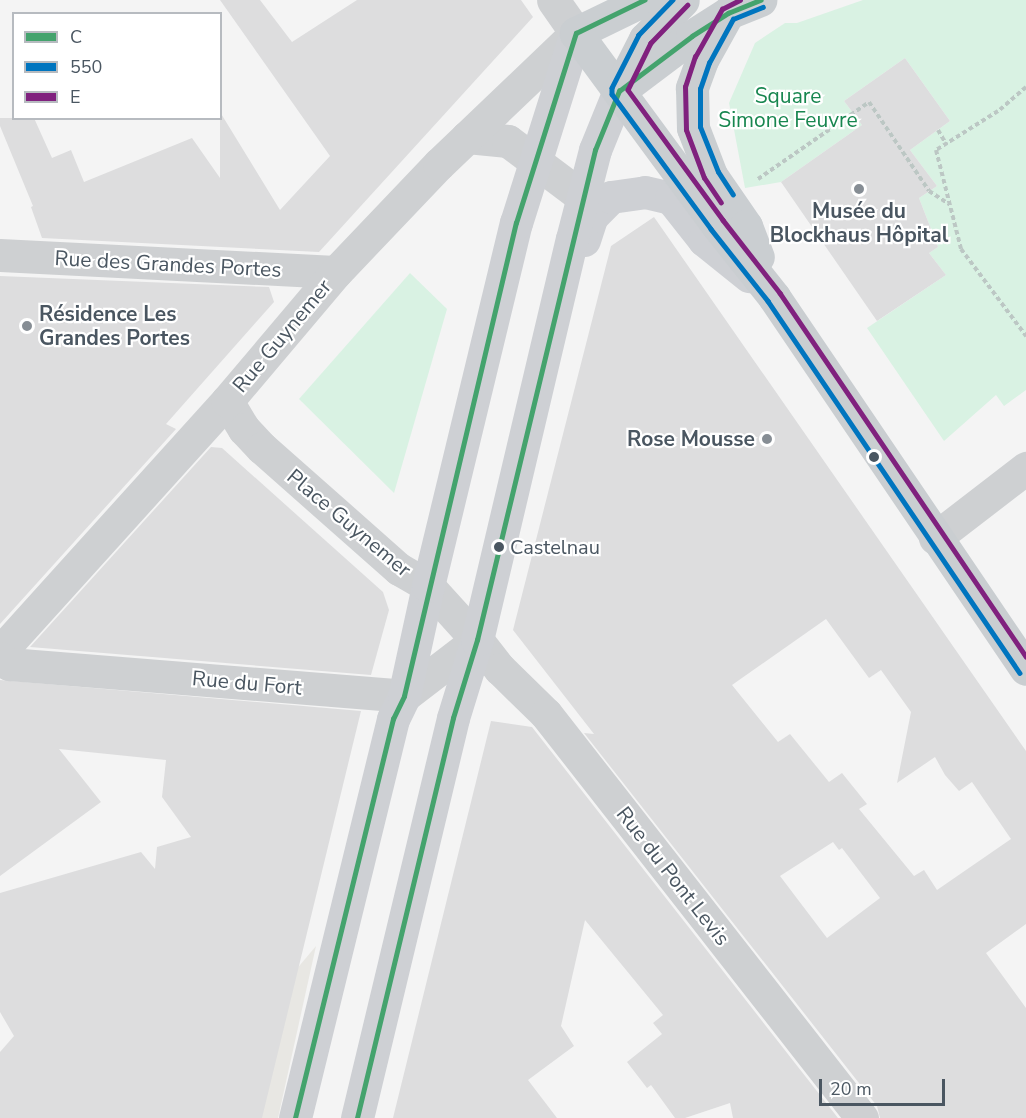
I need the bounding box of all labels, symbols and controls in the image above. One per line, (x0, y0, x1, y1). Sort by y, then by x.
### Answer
legend (12, 12, 222, 120)
text: C (70, 25, 82, 49)
text: 550 (70, 55, 102, 79)
park label: Square Simone Feuvre (718, 83, 858, 133)
text: E (70, 85, 81, 109)
marker: Musée du Blockhaus Hôpital (852, 182, 866, 196)
place label: Musée du Blockhaus Hôpital (770, 198, 948, 248)
street label: Rue des Grandes Portes (54, 245, 282, 283)
street label: Rue Guynemer (227, 274, 337, 398)
place label: Résidence Les Grandes Portes (39, 301, 190, 351)
marker: Résidence Les Grandes Portes (20, 319, 34, 333)
place label: Rose Mousse (627, 426, 755, 452)
marker: Rose Mousse (760, 432, 774, 446)
unlabelled marker (868, 451, 880, 463)
street label: Place Guynemer (282, 464, 416, 582)
place label: Castelnau (510, 535, 600, 559)
marker: Castelnau (493, 541, 505, 553)
street label: Rue du Fort (191, 666, 303, 700)
street label: Rue du Pont Levis (611, 802, 735, 950)
scale bar (822, 1067, 948, 1105)
text: 20 m (830, 1077, 872, 1101)

